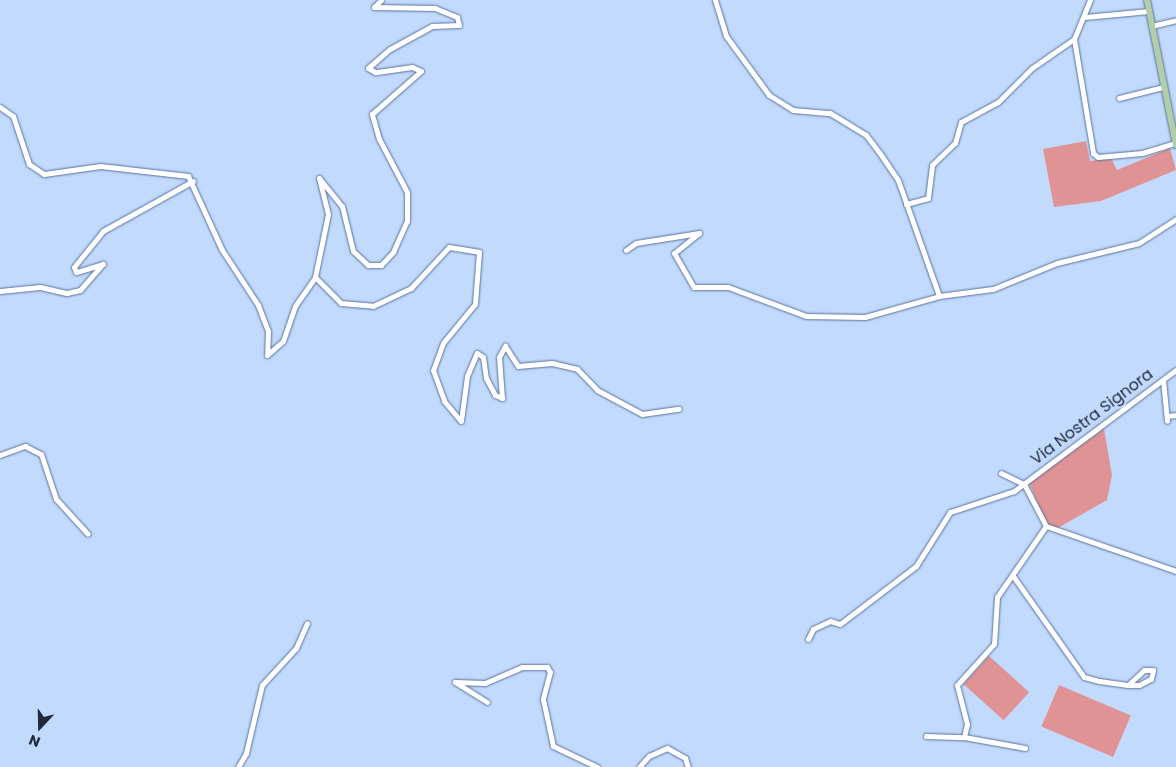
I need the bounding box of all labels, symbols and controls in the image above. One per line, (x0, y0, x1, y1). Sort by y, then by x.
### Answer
street label: Via Nostra Signora (1027, 365, 1157, 469)
north arrow (15, 702, 65, 752)
text: N (26, 730, 43, 752)

